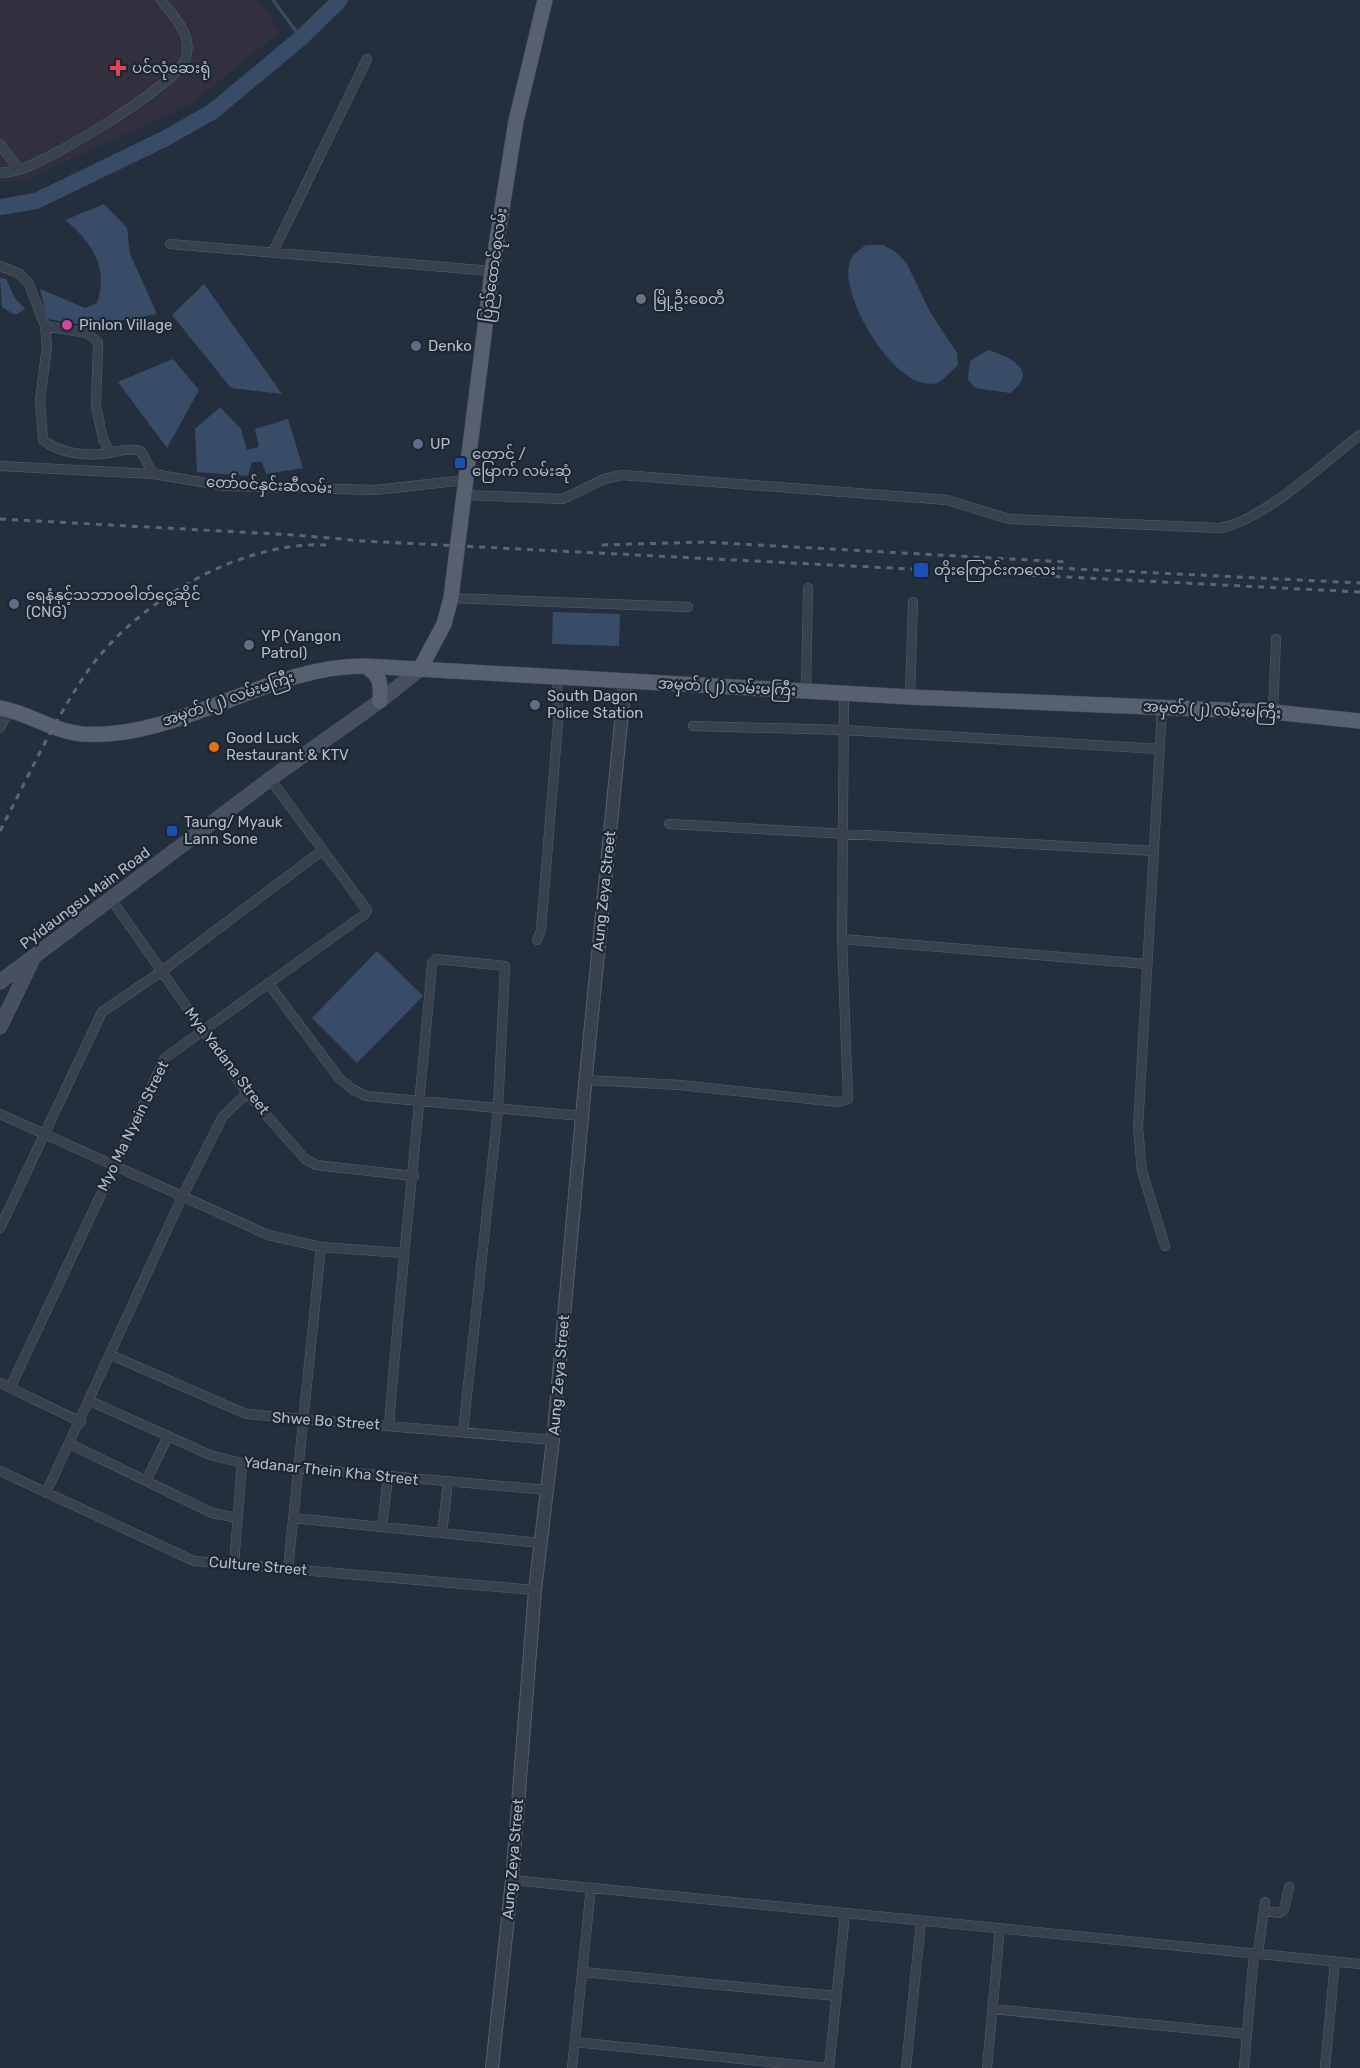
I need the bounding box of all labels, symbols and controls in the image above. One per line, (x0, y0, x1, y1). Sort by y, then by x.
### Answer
place label: ပင်လုံဆေးရုံ (132, 58, 210, 80)
marker: ပင်လုံဆေးရုံ (109, 59, 127, 77)
street label: ပြည်ထောင်စုလမ်း (476, 207, 514, 324)
place label: မြို့ဦးစေတီ (653, 289, 725, 311)
marker: မြို့ဦးစေတီ (634, 292, 648, 306)
place label: Pinlon Village (79, 316, 172, 334)
marker: Pinlon Village (60, 318, 74, 332)
place label: Denko (428, 337, 472, 355)
marker: Denko (409, 339, 423, 353)
place label: UP (430, 435, 451, 453)
marker: UP (411, 437, 425, 451)
place label: တောင် / မြောက် လမ်းဆုံ (472, 444, 571, 483)
marker: တောင် / မြောက် လမ်းဆုံ (453, 456, 467, 470)
street label: တော်ဝင်နှင်းဆီလမ်း (205, 472, 333, 500)
place label: တိုးကြောင်းကလေး (934, 560, 1056, 582)
marker: တိုးကြောင်းကလေး (912, 561, 930, 579)
place label: ရေနံနှင့်သဘာဝဓါတ်ငွေ့ဆိုင် (CNG) (26, 585, 201, 621)
marker: ရေနံနှင့်သဘာဝဓါတ်ငွေ့ဆိုင် (CNG) (7, 597, 21, 611)
place label: YP (Yangon Patrol) (261, 627, 341, 662)
marker: YP (Yangon Patrol) (242, 638, 256, 652)
street label: အမှတ် (၂) လမ်းမကြီး (159, 667, 297, 733)
street label: အမှတ် (၂) လမ်းမကြီး (657, 673, 797, 703)
place label: South Dagon Police Station (547, 687, 643, 722)
street label: အမှတ် (၂) လမ်းမကြီး (1142, 696, 1282, 726)
marker: South Dagon Police Station (528, 698, 542, 712)
place label: Good Luck Restaurant & KTV (226, 729, 349, 764)
marker: Good Luck Restaurant & KTV (207, 740, 221, 754)
place label: Taung/ Myauk Lann Sone (184, 813, 283, 848)
marker: Taung/ Myauk Lann Sone (165, 824, 179, 838)
street label: Aung Zeya Street (589, 830, 619, 952)
street label: Pyidaungsu Main Road (16, 843, 154, 953)
street label: Mya Yadana Street (181, 1004, 273, 1118)
street label: Myo Ma Nyein Street (94, 1058, 172, 1194)
street label: Aung Zeya Street (545, 1314, 573, 1436)
street label: Shwe Bo Street (272, 1408, 381, 1434)
street label: Yadanar Thein Kha Street (243, 1453, 419, 1489)
street label: Culture Street (208, 1553, 308, 1579)
street label: Aung Zeya Street (499, 1798, 527, 1920)

